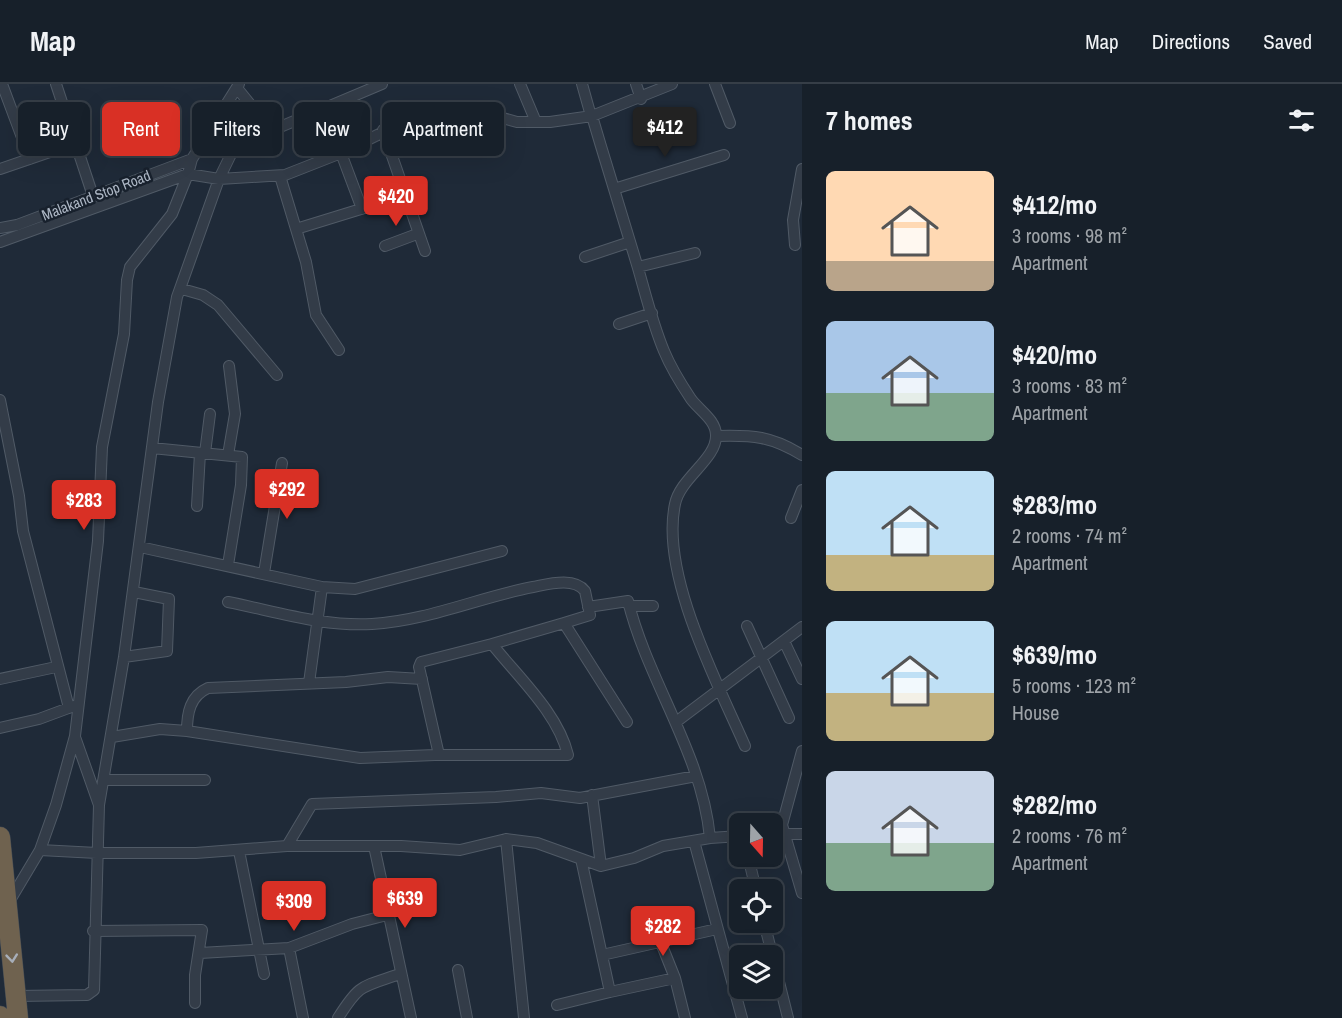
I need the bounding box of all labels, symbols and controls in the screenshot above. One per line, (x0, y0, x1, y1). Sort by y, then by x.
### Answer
text: Map (30, 22, 76, 60)
text: Map (1085, 27, 1119, 56)
text: Directions (1152, 27, 1230, 56)
text: Saved (1263, 27, 1312, 56)
chip: Buy (18, 102, 90, 156)
chip: Rent (102, 102, 180, 156)
chip: Filters (192, 102, 282, 156)
chip: New (294, 102, 370, 156)
chip: Apartment (382, 102, 504, 156)
text: 7 homes (826, 103, 913, 138)
icon: filters (1285, 104, 1318, 137)
pin: $412 (629, 107, 701, 158)
text: $412 (647, 113, 683, 140)
street label: Malakand Stop Road (39, 165, 153, 225)
pin: $420 (360, 176, 432, 227)
text: $420 (378, 182, 414, 209)
text: $412/mo (1012, 187, 1097, 222)
icon: home (874, 195, 946, 267)
text: 3 rooms · 98 m² (1012, 222, 1127, 249)
text: Apartment (1012, 249, 1088, 276)
text: $420/mo (1012, 337, 1097, 372)
icon: home (874, 345, 946, 417)
text: 3 rooms · 83 m² (1012, 372, 1127, 399)
text: Apartment (1012, 399, 1088, 426)
pin: $292 (251, 469, 323, 520)
text: $292 (269, 475, 305, 502)
pin: $283 (48, 480, 120, 531)
text: $283 (66, 486, 102, 513)
text: $283/mo (1012, 487, 1097, 522)
icon: home (874, 495, 946, 567)
text: 2 rooms · 74 m² (1012, 522, 1127, 549)
text: Apartment (1012, 549, 1088, 576)
text: $639/mo (1012, 637, 1097, 672)
icon: home (874, 645, 946, 717)
text: 5 rooms · 123 m² (1012, 672, 1136, 699)
text: House (1012, 699, 1059, 726)
text: $282/mo (1012, 787, 1097, 822)
icon: home (874, 795, 946, 867)
north arrow (729, 813, 783, 867)
map controls (729, 813, 783, 999)
text: 2 rooms · 76 m² (1012, 822, 1127, 849)
text: Apartment (1012, 849, 1088, 876)
pin: $639 (369, 878, 441, 929)
button: locate (729, 879, 783, 933)
pin: $309 (258, 881, 330, 932)
text: $639 (387, 884, 423, 911)
text: $309 (276, 887, 312, 914)
pin: $282 (627, 906, 699, 957)
text: $282 (645, 912, 681, 939)
button: layers (729, 945, 783, 999)
one-way arrow (5, 954, 18, 963)

